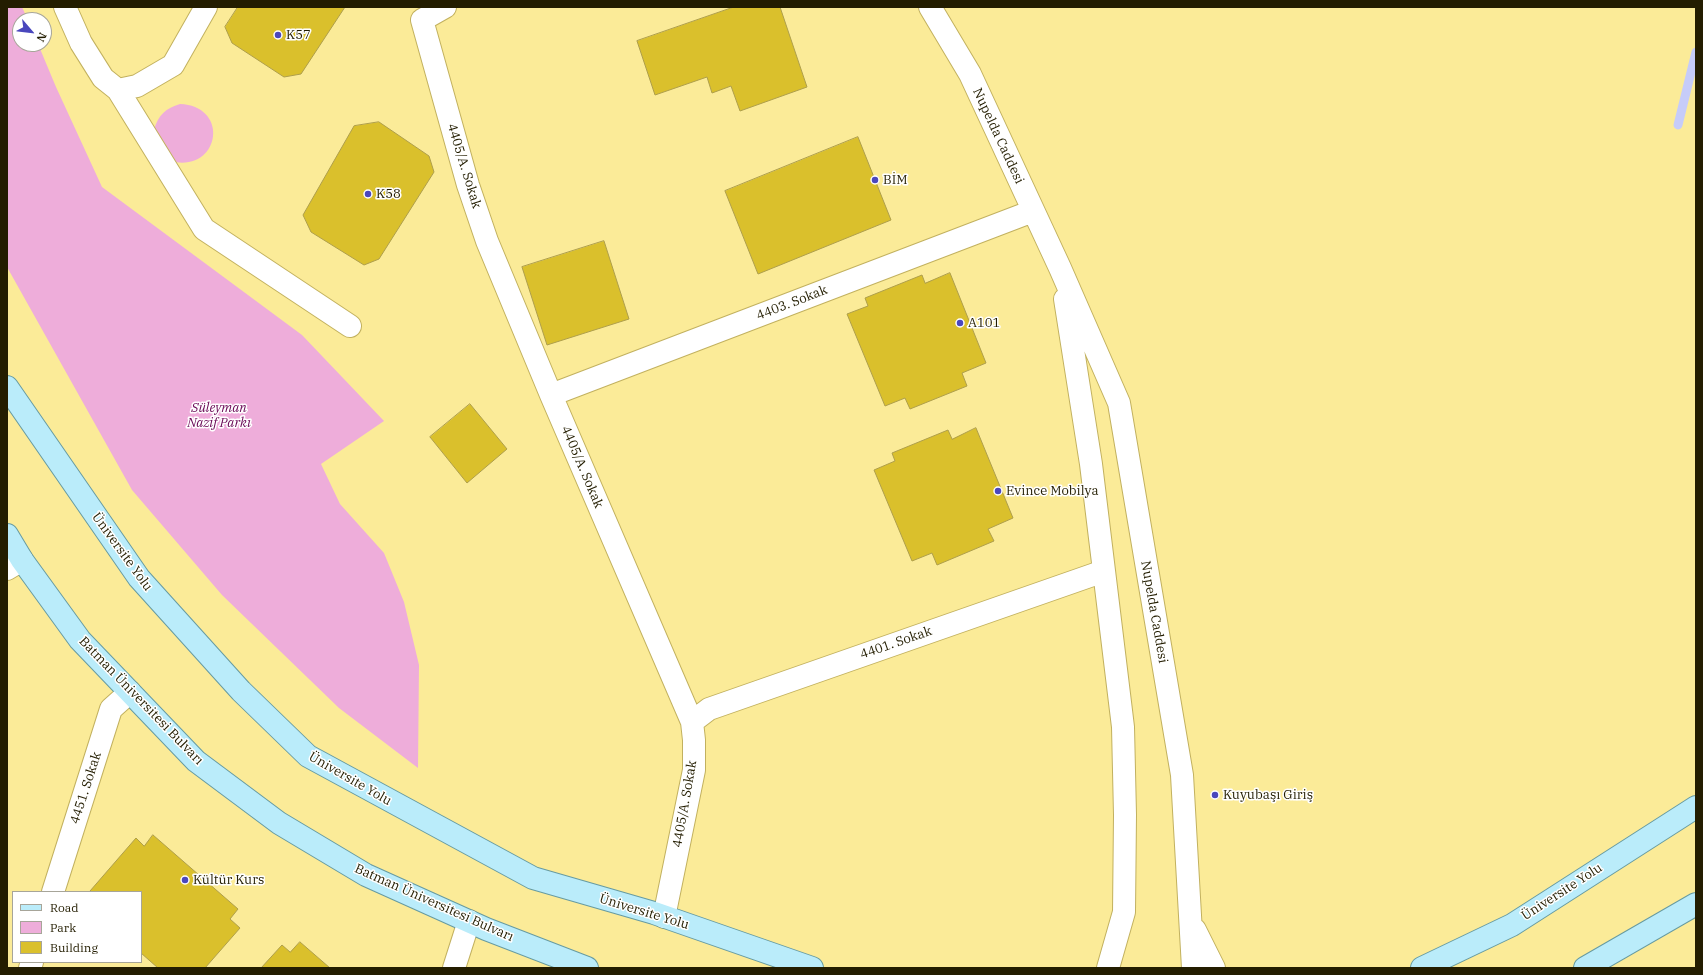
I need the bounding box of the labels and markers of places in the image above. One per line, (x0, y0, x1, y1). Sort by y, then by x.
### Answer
place label: K57 (286, 27, 311, 43)
marker: K57 (273, 30, 283, 40)
place label: BİM (883, 172, 908, 188)
marker: BİM (870, 175, 880, 185)
place label: K58 (376, 186, 401, 202)
marker: K58 (363, 189, 373, 199)
place label: A101 (968, 315, 1000, 331)
marker: A101 (955, 318, 965, 328)
place label: Evince Mobilya (1006, 483, 1098, 499)
marker: Evince Mobilya (993, 486, 1003, 496)
place label: Kuyubaşı Giriş (1223, 787, 1313, 803)
marker: Kuyubaşı Giriş (1210, 790, 1220, 800)
place label: Kültür Kurs (193, 872, 264, 888)
marker: Kültür Kurs (180, 875, 190, 885)

